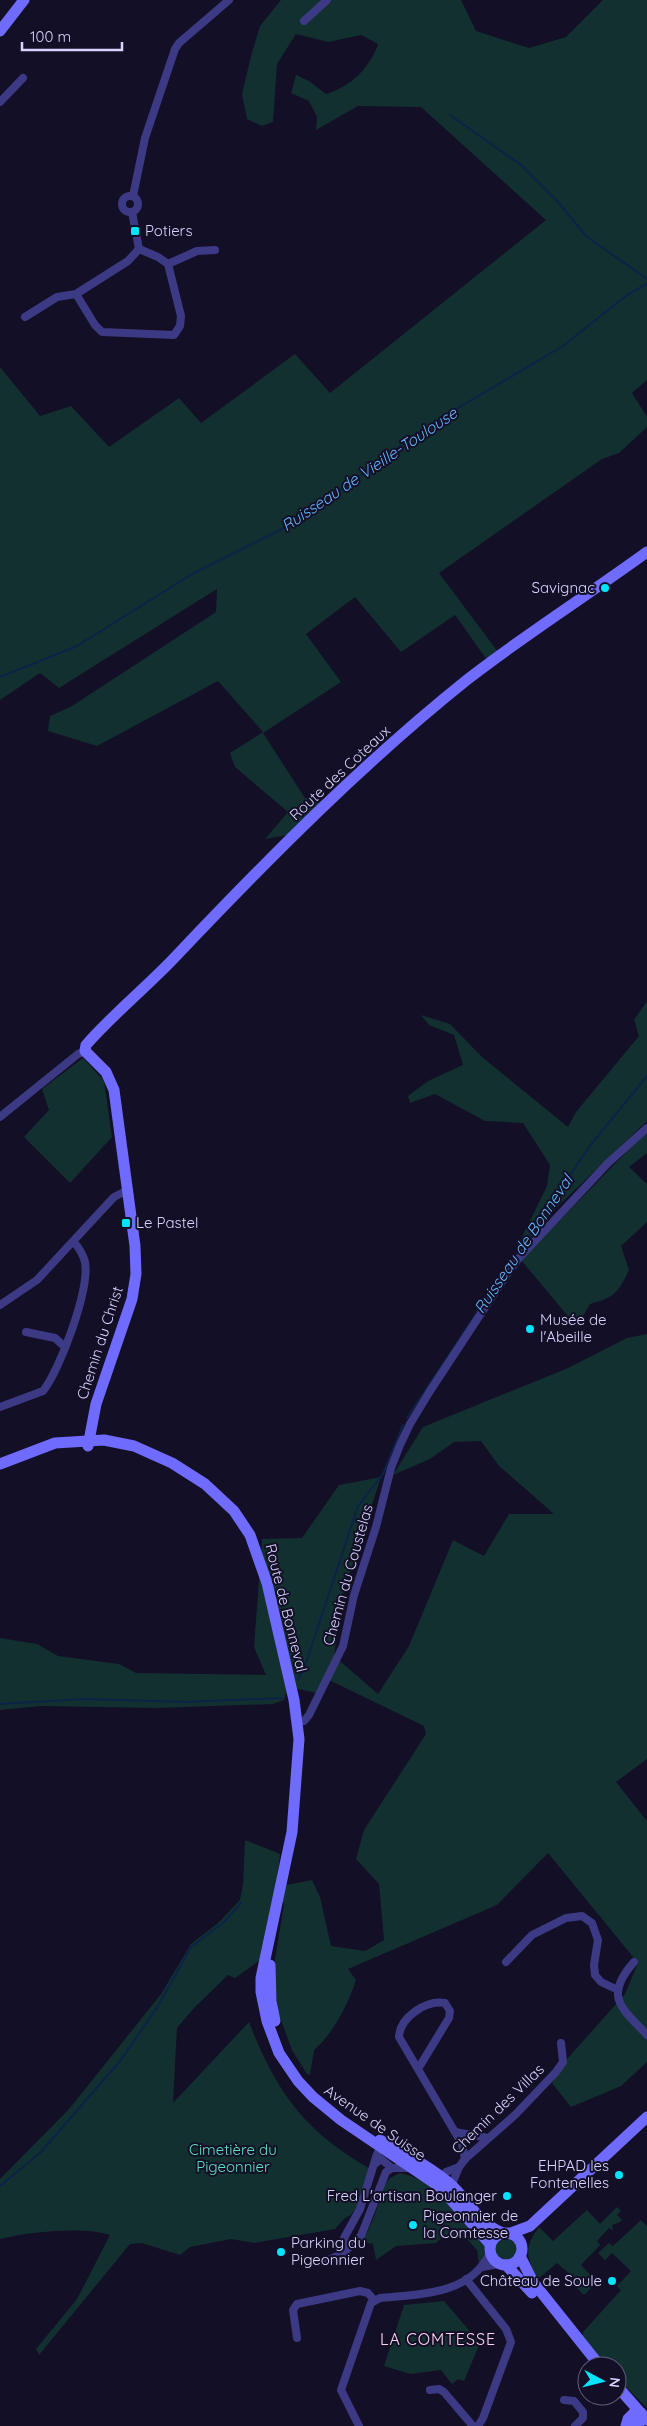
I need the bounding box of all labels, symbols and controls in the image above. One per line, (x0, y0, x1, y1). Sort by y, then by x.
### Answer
scale bar (22, 20, 122, 52)
text: 100 m (30, 27, 71, 46)
place label: Potiers (145, 221, 192, 240)
marker: Potiers (129, 225, 141, 237)
water label: Ruisseau de Vieille-Toulouse (277, 402, 461, 535)
place label: Savignac (532, 578, 595, 597)
marker: Savignac (599, 582, 611, 594)
street label: Route des Coteaux (285, 721, 394, 824)
water label: Ruisseau de Bonneval (469, 1169, 578, 1317)
place label: Le Pastel (136, 1213, 198, 1232)
marker: Le Pastel (120, 1217, 132, 1229)
street label: Chemin du Christ (72, 1284, 127, 1402)
place label: Musée de l'Abeille (540, 1310, 607, 1346)
marker: Musée de l'Abeille (524, 1323, 536, 1335)
street label: Chemin du Coustelas (318, 1502, 377, 1648)
street label: Route de Bonneval (261, 1542, 312, 1674)
street label: Chemin des Villas (447, 2060, 548, 2158)
street label: Avenue de Suisse (321, 2080, 430, 2165)
park label: Cimetière du Pigeonnier (189, 2140, 277, 2176)
place label: EHPAD les Fontenelles (530, 2156, 609, 2192)
marker: EHPAD les Fontenelles (613, 2169, 625, 2181)
place label: Fred L'artisan Boulanger (327, 2186, 497, 2205)
marker: Fred L'artisan Boulanger (501, 2190, 513, 2202)
place label: Pigeonnier de la Comtesse (423, 2206, 518, 2242)
marker: Pigeonnier de la Comtesse (407, 2219, 419, 2231)
place label: Parking du Pigeonnier (291, 2233, 366, 2269)
marker: Parking du Pigeonnier (275, 2246, 287, 2258)
place label: Château de Soule (480, 2271, 602, 2290)
marker: Château de Soule (606, 2275, 618, 2287)
district label: LA COMTESSE (380, 2329, 496, 2349)
north arrow (577, 2356, 627, 2406)
text: N (605, 2376, 624, 2389)

